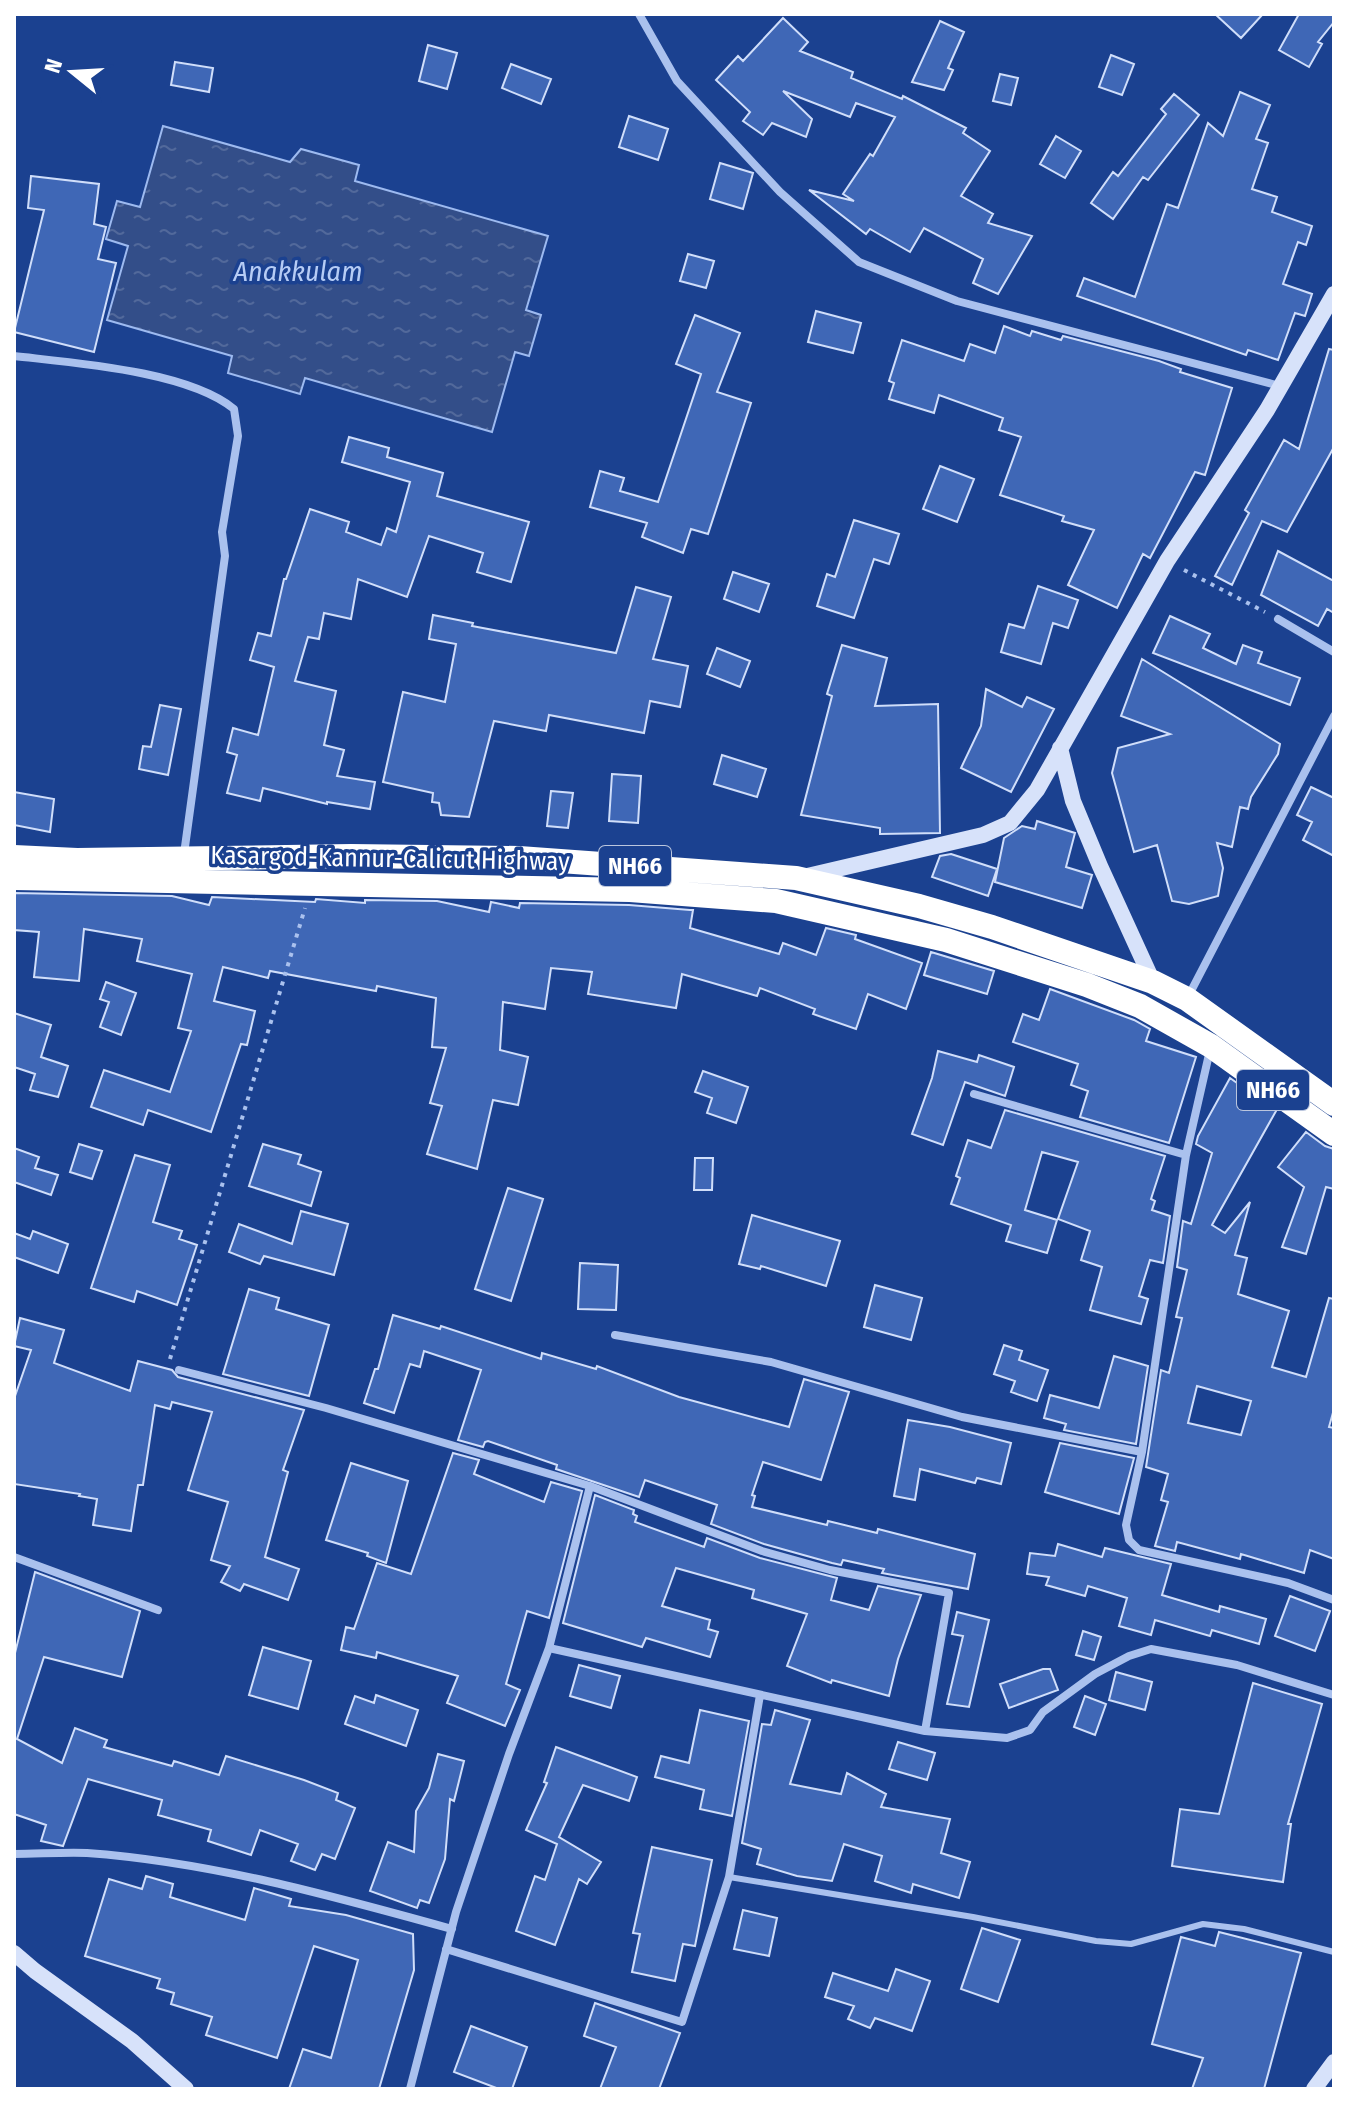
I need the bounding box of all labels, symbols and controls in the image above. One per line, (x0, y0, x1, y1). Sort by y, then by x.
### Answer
north arrow (32, 32, 112, 112)
text: N (39, 56, 68, 76)
water label: Anakkulam (232, 255, 363, 288)
street label: Kasargod-Kannur-Calicut Highway (210, 840, 570, 877)
road number: NH66 (599, 846, 671, 886)
road number: NH66 (1237, 1070, 1309, 1110)

